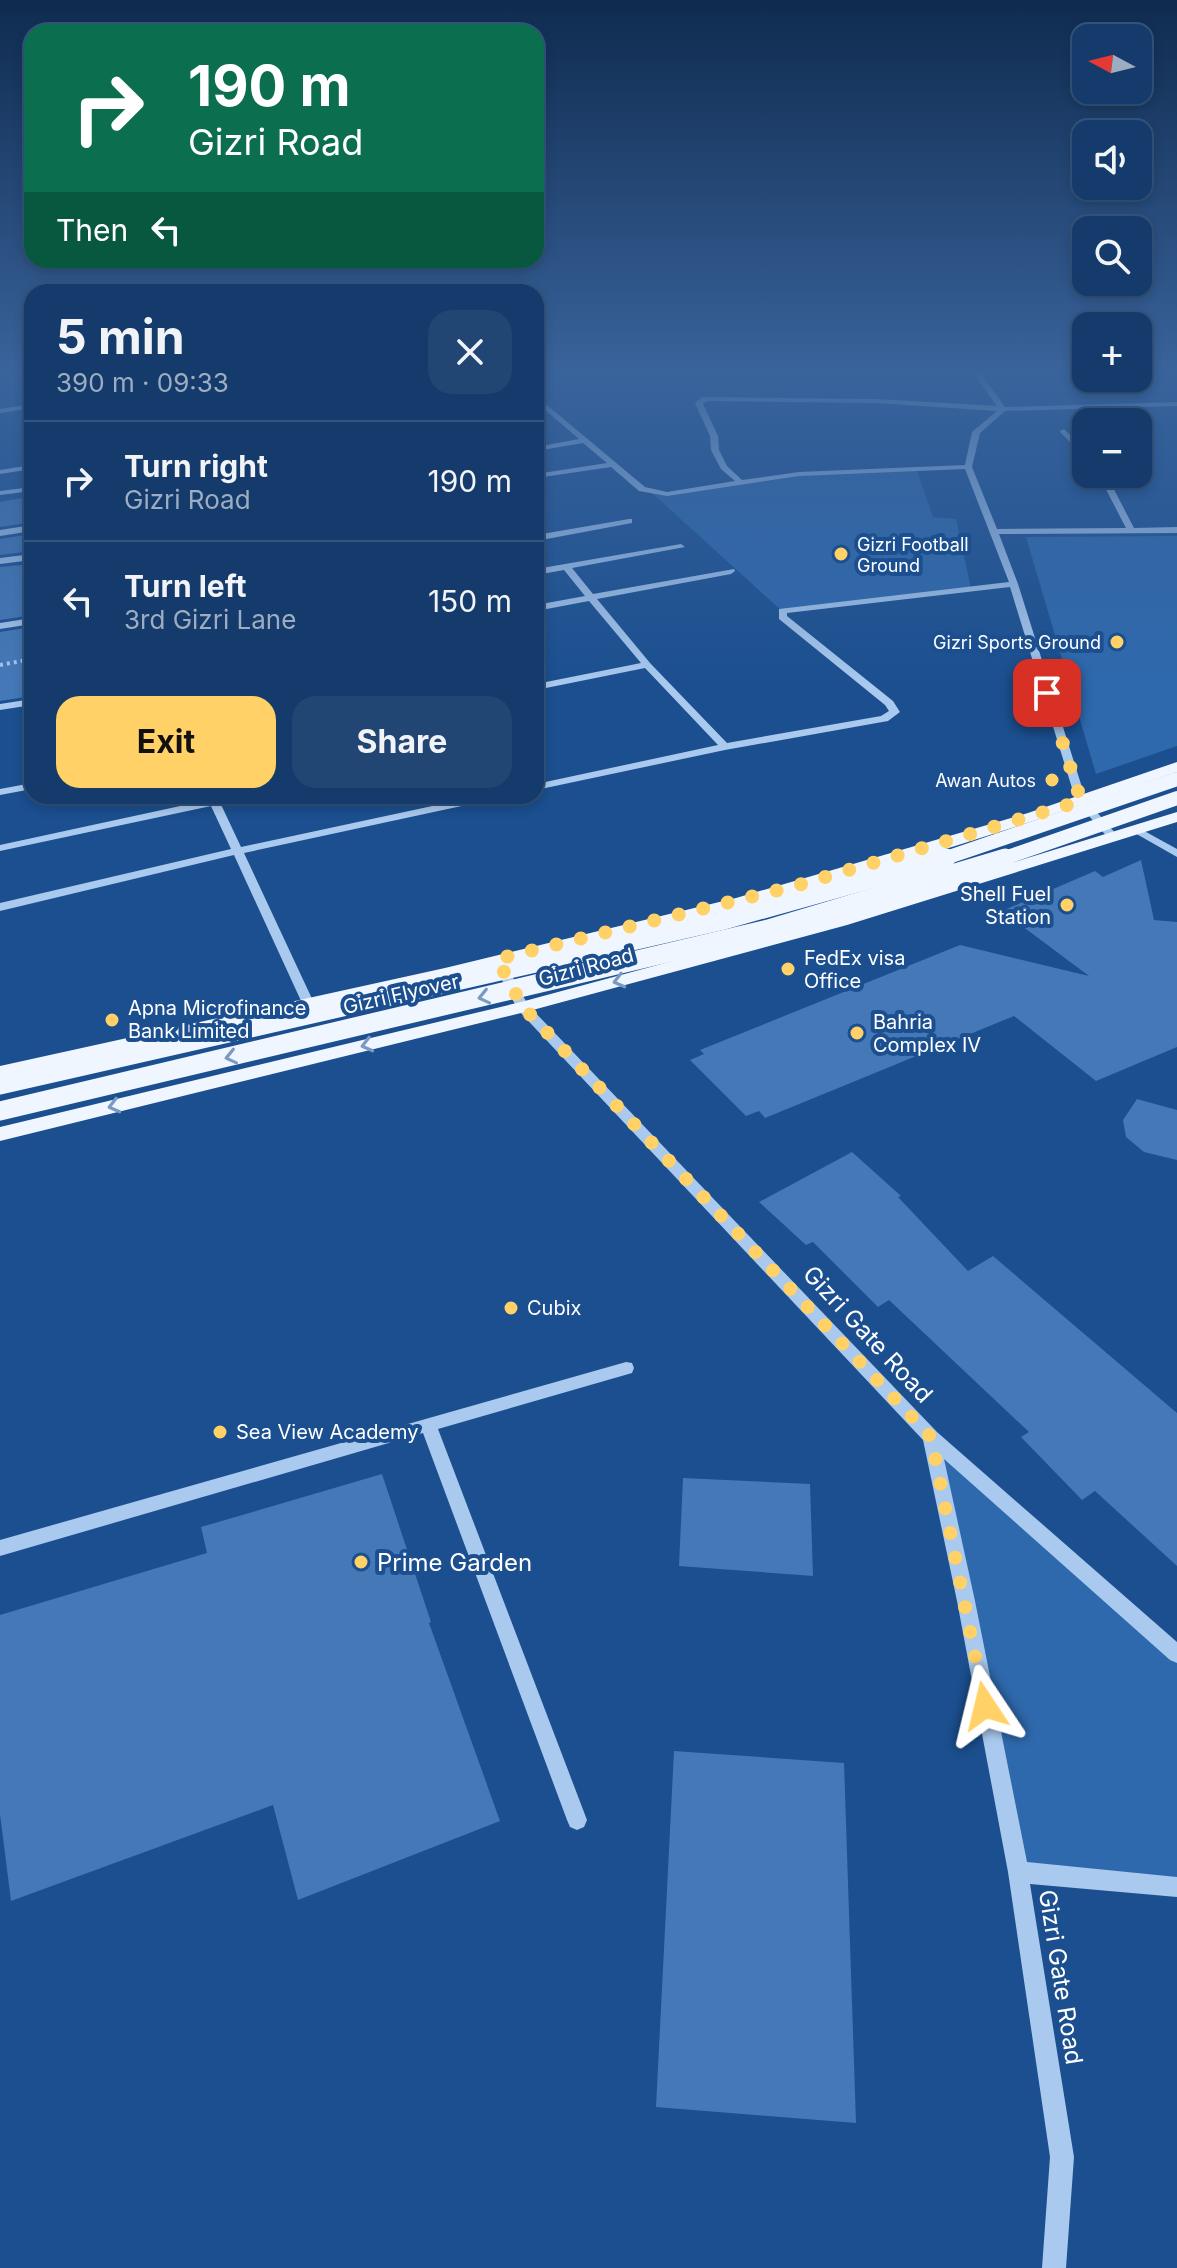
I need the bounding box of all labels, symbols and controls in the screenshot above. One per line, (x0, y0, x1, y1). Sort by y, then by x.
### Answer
north arrow (1072, 24, 1152, 104)
map controls (1072, 24, 1152, 488)
text: 190 m (188, 52, 351, 120)
icon: right (56, 56, 160, 160)
text: Gizri Road (188, 120, 363, 164)
button: sound (1072, 120, 1152, 200)
icon: left (144, 208, 188, 252)
text: Then (56, 212, 128, 248)
button: search (1072, 216, 1152, 296)
text: 5 min (56, 307, 185, 366)
button: close (428, 310, 512, 394)
button: + (1072, 312, 1152, 392)
text: 390 m · 09:33 (56, 367, 229, 398)
button: − (1072, 408, 1152, 488)
text: Turn right (124, 448, 268, 484)
icon: right (56, 459, 100, 503)
text: 190 m (428, 463, 512, 499)
text: Gizri Road (124, 484, 251, 515)
place label: Gizri Football Ground (857, 534, 969, 576)
marker: Gizri Football Ground (832, 545, 850, 563)
text: Turn left (124, 568, 246, 604)
icon: left (56, 579, 100, 623)
text: 150 m (428, 583, 512, 619)
text: 3rd Gizri Lane (124, 604, 296, 635)
place label: Gizri Sports Ground (933, 632, 1101, 653)
marker: Gizri Sports Ground (1108, 633, 1126, 651)
pin (1013, 659, 1081, 727)
icon: arrive (1025, 671, 1069, 715)
button: Exit (56, 696, 276, 788)
button: Share (292, 696, 512, 788)
place label: Awan Autos (935, 770, 1036, 791)
marker: Awan Autos (1043, 771, 1061, 789)
place label: Shell Fuel Station (960, 882, 1051, 929)
marker: Shell Fuel Station (1058, 896, 1076, 914)
street label: Gizri Road (536, 943, 636, 991)
place label: FedEx visa Office (804, 946, 905, 993)
marker: FedEx visa Office (779, 960, 797, 978)
street label: Gizri Flyover (341, 969, 462, 1019)
one-way arrow (612, 972, 626, 988)
one-way arrow (477, 987, 491, 1004)
place label: Apna Microfinance Bank Limited (128, 996, 306, 1043)
place label: Bahria Complex IV (873, 1010, 981, 1057)
marker: Apna Microfinance Bank Limited (103, 1011, 121, 1029)
marker: Bahria Complex IV (848, 1024, 866, 1042)
one-way arrow (360, 1035, 374, 1052)
one-way arrow (224, 1048, 238, 1065)
one-way arrow (108, 1097, 121, 1114)
street label: Gizri Gate Road (797, 1260, 939, 1408)
place label: Cubix (527, 1296, 582, 1320)
marker: Cubix (502, 1299, 520, 1317)
place label: Sea View Academy (236, 1420, 419, 1444)
marker: Sea View Academy (211, 1423, 229, 1441)
place label: Prime Garden (377, 1548, 532, 1577)
marker: Prime Garden (352, 1553, 370, 1571)
position arrow (943, 1664, 1027, 1748)
street label: Gizri Gate Road (1033, 1888, 1089, 2066)

